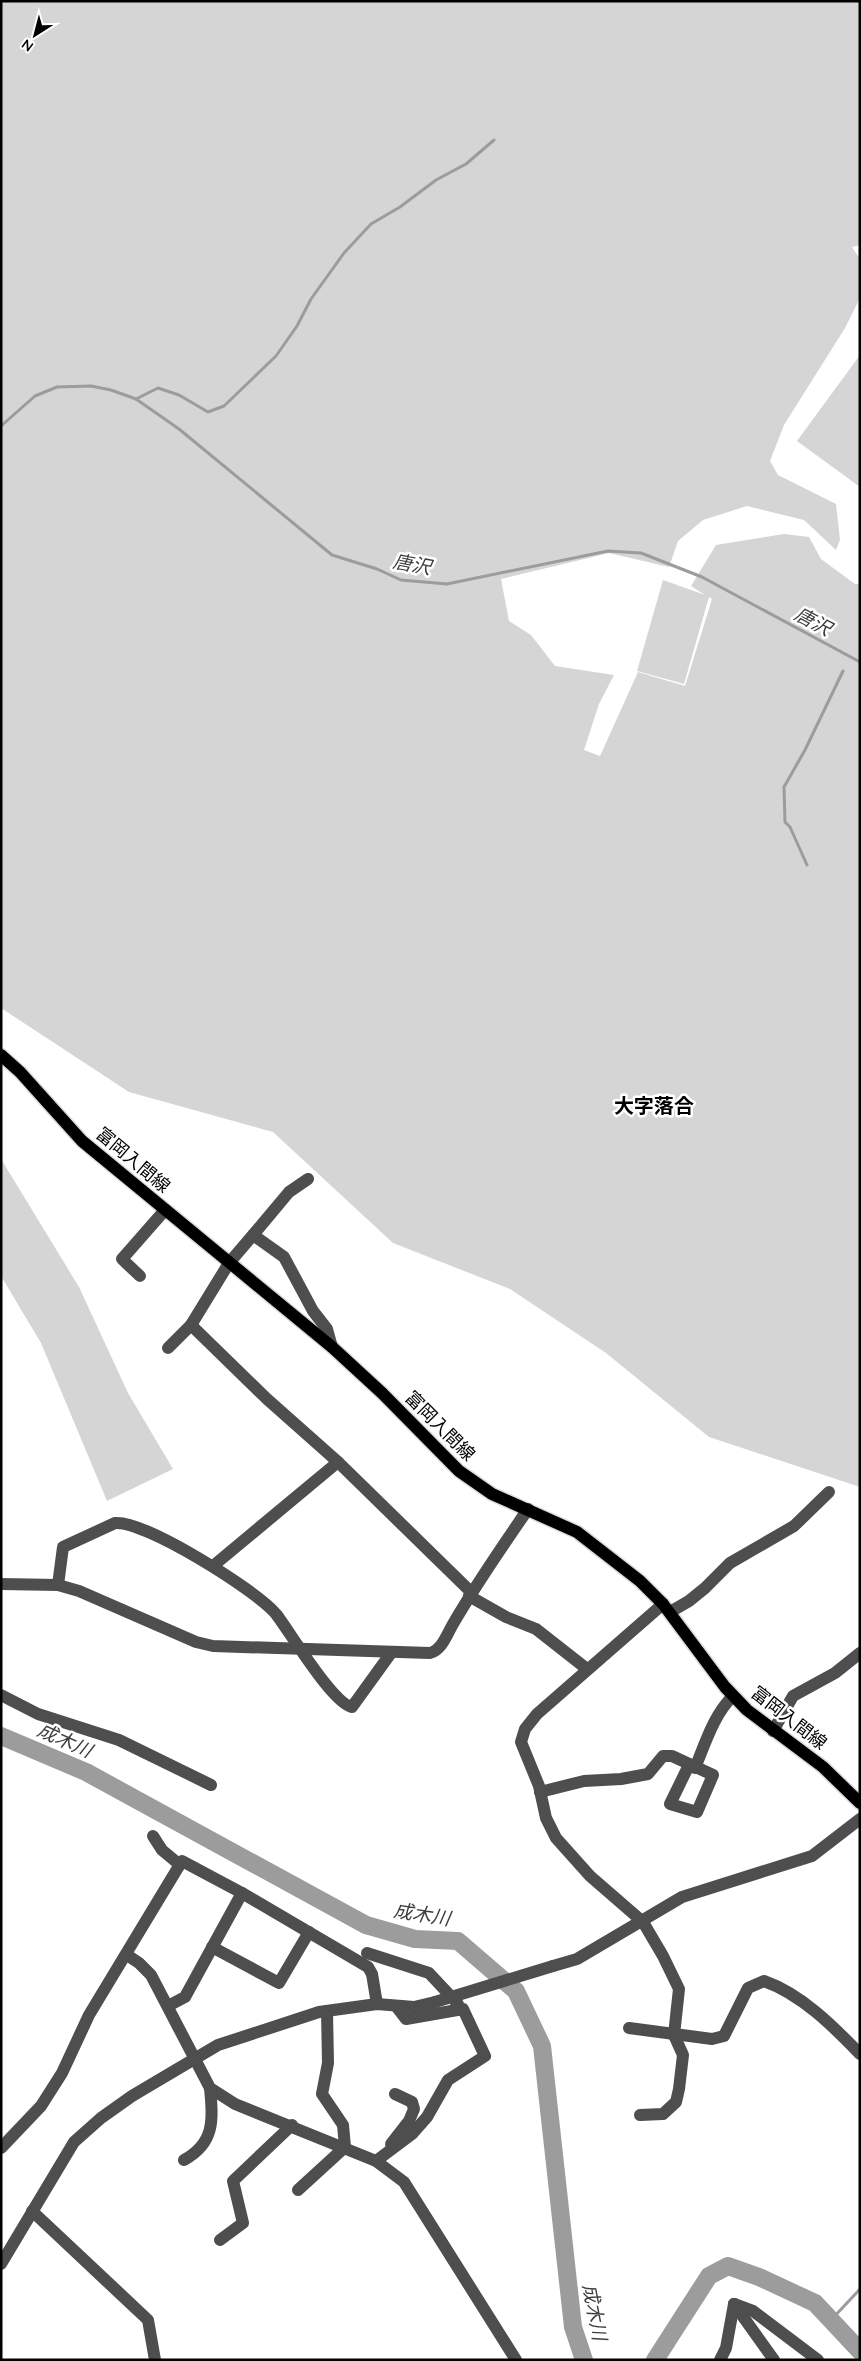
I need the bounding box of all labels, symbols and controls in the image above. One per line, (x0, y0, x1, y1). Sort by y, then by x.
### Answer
north arrow (10, 10, 60, 60)
text: N (18, 35, 37, 56)
water label: 唐沢 (391, 549, 436, 580)
water label: 唐沢 (791, 601, 838, 642)
district label: 大字落合 (614, 1093, 694, 1118)
street label: 富岡入間線 (91, 1122, 175, 1197)
street label: 富岡入間線 (400, 1386, 480, 1466)
street label: 富岡入間線 (747, 1681, 832, 1754)
water label: 成木川 (34, 1717, 98, 1763)
water label: 成木川 (392, 1898, 454, 1931)
water label: 成木川 (578, 2282, 613, 2344)

